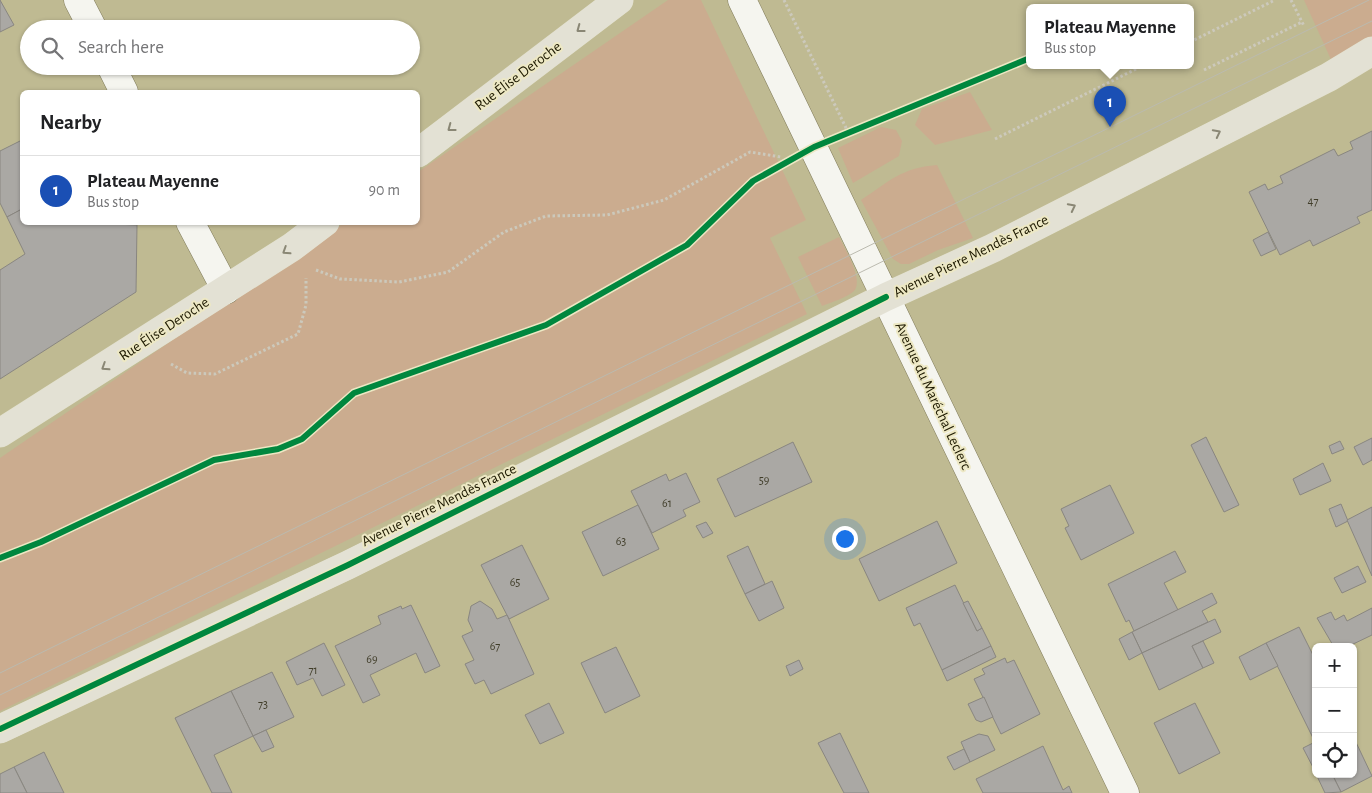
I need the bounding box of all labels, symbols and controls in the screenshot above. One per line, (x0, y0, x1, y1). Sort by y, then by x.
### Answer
popup (1026, 4, 1194, 69)
text: Plateau Mayenne (1044, 18, 1176, 37)
search box (20, 20, 420, 75)
one-way arrow (577, 24, 586, 32)
icon: search (38, 34, 66, 62)
street label: Rue Élise Deroche (471, 37, 564, 113)
text: Search here (78, 38, 164, 57)
text: Bus stop (1044, 40, 1096, 56)
pin: 1 (1094, 86, 1126, 127)
text: Nearby (40, 112, 101, 133)
one-way arrow (448, 122, 457, 130)
one-way arrow (1212, 129, 1221, 139)
text: Plateau Mayenne (87, 172, 219, 191)
text: 1 (53, 182, 59, 198)
text: 90 m (369, 182, 400, 198)
text: Bus stop (87, 194, 139, 210)
house number: 47 (1308, 195, 1318, 207)
one-way arrow (1067, 203, 1076, 213)
street label: Avenue Pierre Mendès France (891, 212, 1051, 300)
one-way arrow (282, 245, 292, 254)
street label: Rue Élise Deroche (115, 293, 212, 364)
street label: Avenue du Maréchal Leclerc (892, 320, 974, 472)
one-way arrow (101, 361, 111, 370)
street label: Avenue Pierre Mendès France (359, 461, 519, 549)
house number: 59 (759, 474, 770, 486)
house number: 61 (662, 497, 672, 509)
your location (832, 526, 858, 552)
house number: 63 (616, 535, 626, 547)
house number: 65 (510, 576, 520, 588)
house number: 67 (490, 640, 500, 652)
map controls (1312, 643, 1357, 778)
button: + (1312, 643, 1357, 688)
house number: 69 (366, 653, 378, 665)
house number: 71 (308, 664, 318, 676)
button: − (1312, 688, 1357, 733)
house number: 73 (258, 698, 268, 710)
button: locate (1312, 733, 1357, 778)

